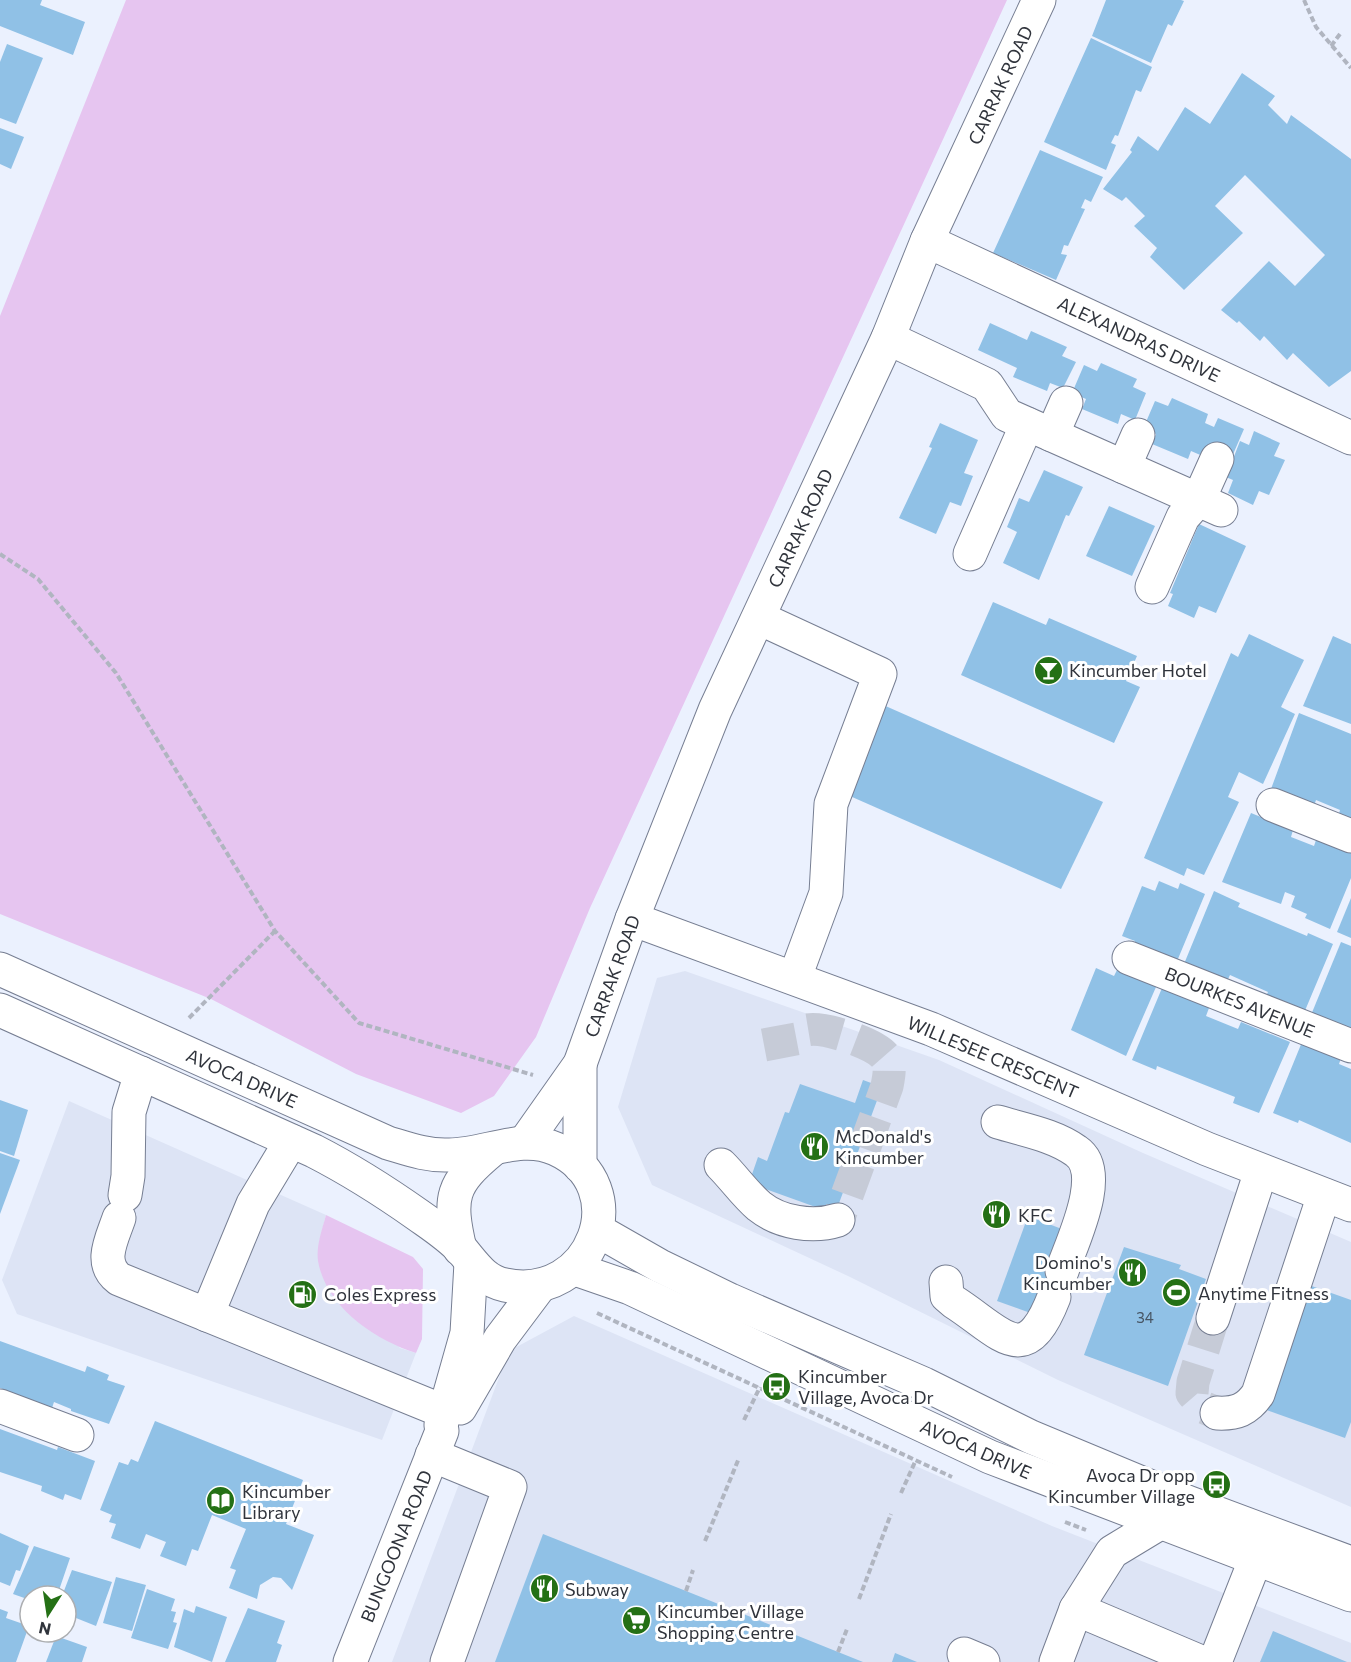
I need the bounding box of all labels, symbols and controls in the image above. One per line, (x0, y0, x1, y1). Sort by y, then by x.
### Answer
street label: CARRAK ROAD (963, 22, 1037, 148)
street label: ALEXANDRAS DRIVE (1054, 292, 1224, 386)
street label: CARRAK ROAD (763, 465, 837, 591)
bar icon: Kincumber Hotel (1032, 654, 1064, 686)
place label: Kincumber Hotel (1069, 659, 1207, 681)
street label: CARRAK ROAD (580, 912, 644, 1040)
street label: BOURKES AVENUE (1162, 962, 1318, 1042)
street label: WILLESEE CRESCENT (904, 1011, 1082, 1103)
street label: AVOCA DRIVE (183, 1044, 301, 1112)
place label: McDonald's Kincumber (835, 1125, 932, 1168)
restaurant icon: McDonald's Kincumber (798, 1130, 830, 1162)
restaurant icon: KFC (981, 1199, 1013, 1231)
place label: KFC (1018, 1204, 1053, 1226)
place label: Domino's Kincumber (1023, 1251, 1112, 1294)
restaurant icon: Domino's Kincumber (1117, 1256, 1149, 1288)
sports icon: Anytime Fitness (1161, 1277, 1193, 1309)
fuel station icon: Coles Express (287, 1278, 319, 1310)
place label: Anytime Fitness (1198, 1282, 1329, 1304)
place label: Coles Express (324, 1283, 436, 1305)
house number: 34 (1136, 1308, 1154, 1326)
place label: Kincumber Village, Avoca Dr (798, 1365, 934, 1408)
bus stop icon: Kincumber Village, Avoca Dr (761, 1370, 793, 1402)
street label: AVOCA DRIVE (917, 1415, 1035, 1483)
place label: Avoca Dr opp Kincumber Village (1048, 1464, 1195, 1507)
street label: BUNGOONA ROAD (355, 1467, 437, 1625)
bus stop icon: Avoca Dr opp Kincumber Village (1200, 1469, 1232, 1501)
place label: Kincumber Library (242, 1480, 331, 1523)
library icon: Kincumber Library (205, 1485, 237, 1517)
restaurant icon: Subway (528, 1573, 560, 1605)
place label: Subway (565, 1578, 629, 1600)
north arrow (18, 1584, 78, 1644)
place label: Kincumber Village Shopping Centre (657, 1600, 804, 1643)
supermarket icon: Kincumber Village Shopping Centre (620, 1605, 652, 1637)
text: N (37, 1619, 53, 1640)

